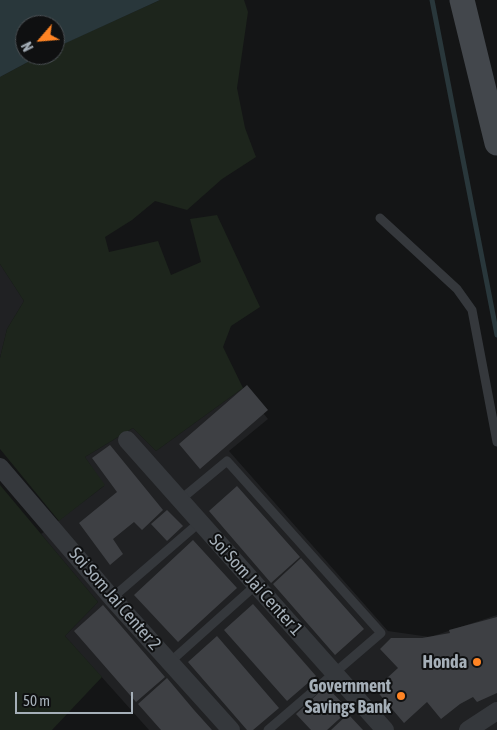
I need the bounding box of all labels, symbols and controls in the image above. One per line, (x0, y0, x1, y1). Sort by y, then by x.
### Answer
north arrow (15, 15, 65, 65)
text: N (19, 39, 37, 54)
street label: Soi Som Jai Center 1 (205, 530, 307, 640)
street label: Soi Som Jai Center 2 (64, 543, 166, 655)
place label: Honda (422, 651, 467, 673)
marker: Honda (471, 656, 483, 668)
place label: Government Savings Bank (305, 675, 391, 718)
scale bar (18, 682, 135, 714)
marker: Government Savings Bank (395, 690, 407, 702)
text: 50 m (23, 692, 50, 709)

